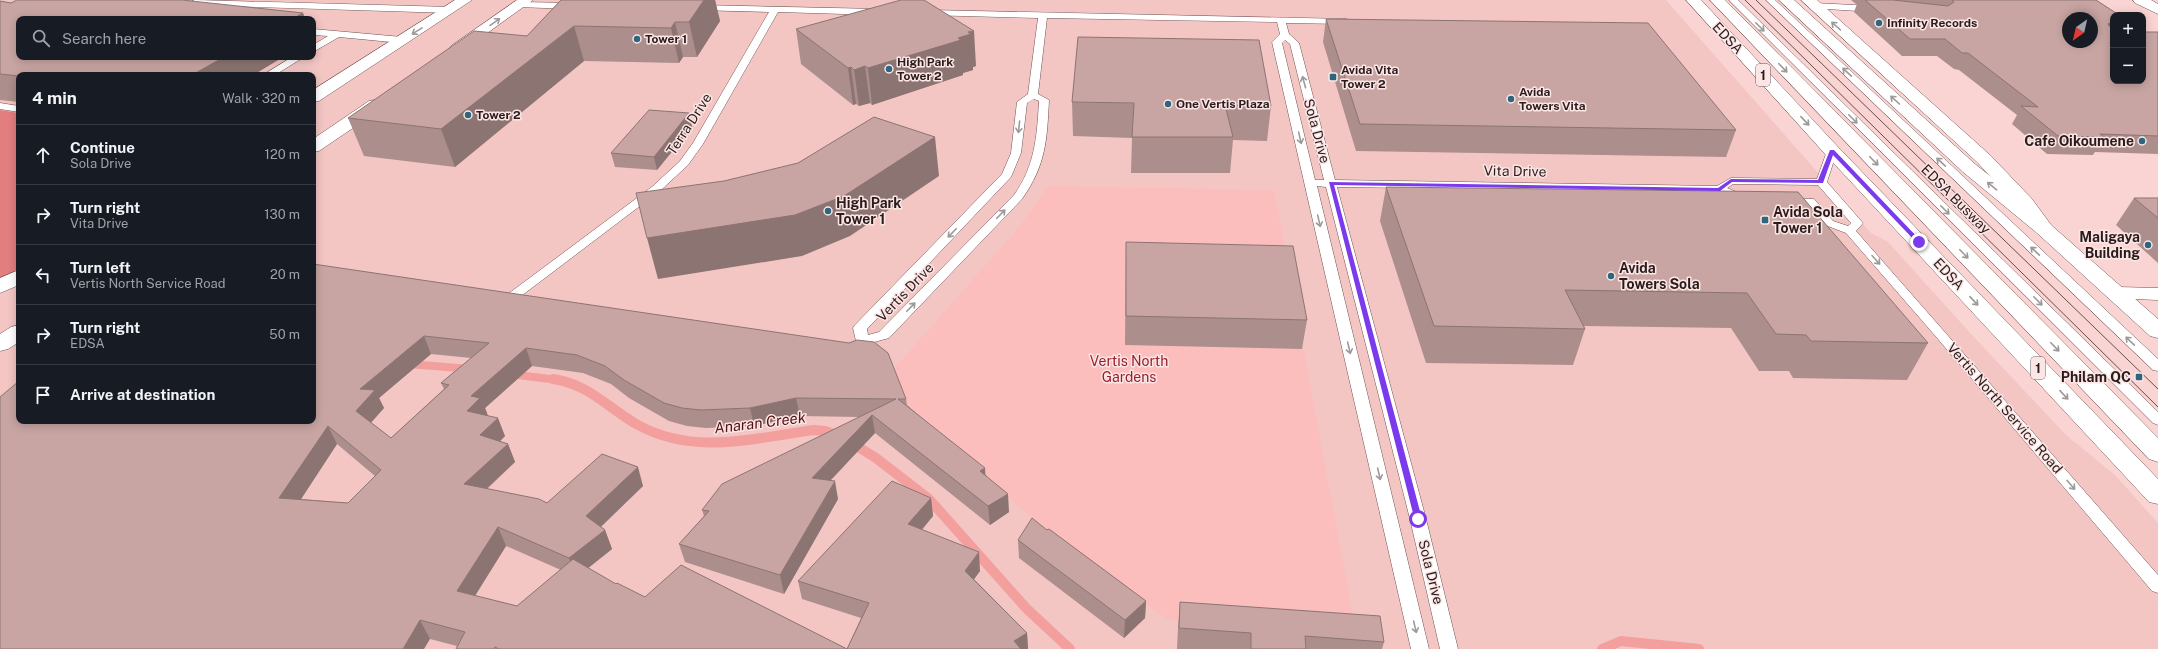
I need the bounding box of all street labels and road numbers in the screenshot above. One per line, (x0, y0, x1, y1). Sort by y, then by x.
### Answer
street label: EDSA (1709, 19, 1747, 57)
road number: 1 (1756, 64, 1770, 86)
street label: Terra Drive (663, 90, 715, 158)
street label: Sola Drive (1301, 97, 1333, 165)
street label: EDSA Busway (1918, 161, 1994, 237)
street label: Vita Drive (1483, 162, 1547, 180)
street label: EDSA (1930, 255, 1968, 293)
street label: Vertis Drive (873, 259, 937, 324)
street label: Vertis North Service Road (1944, 340, 2066, 476)
road number: 1 (2031, 357, 2045, 379)
street label: Sola Drive (1415, 538, 1447, 606)

